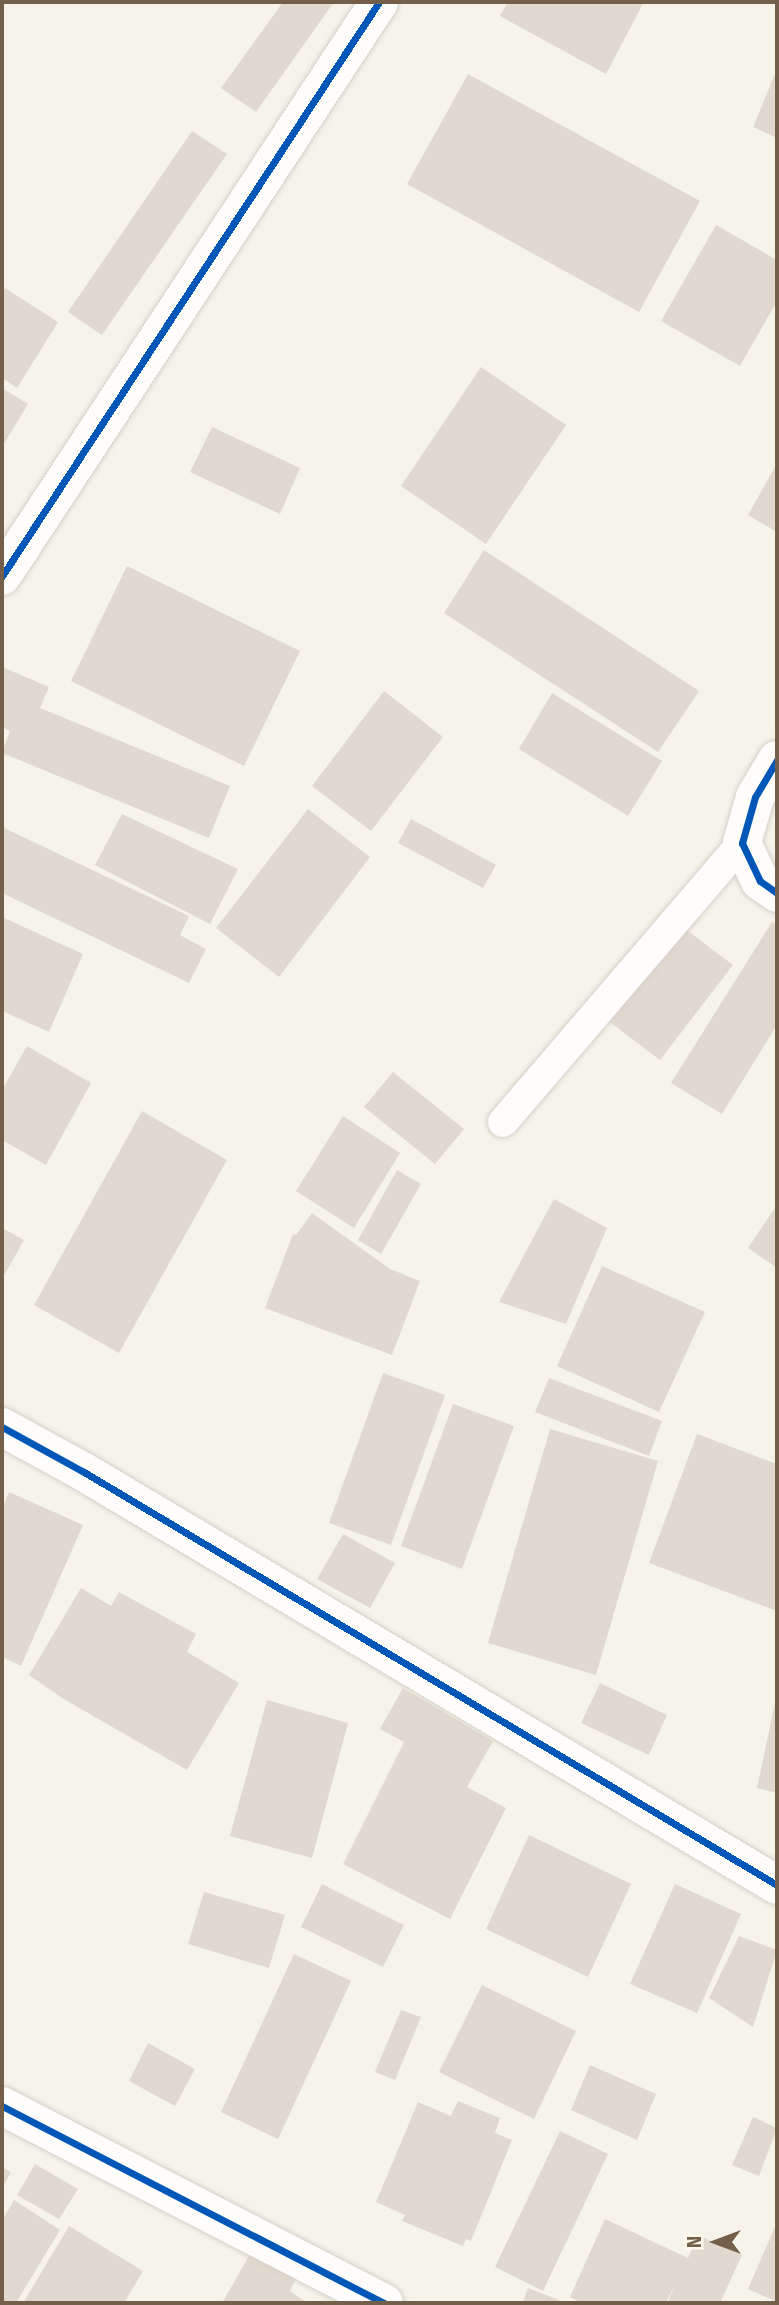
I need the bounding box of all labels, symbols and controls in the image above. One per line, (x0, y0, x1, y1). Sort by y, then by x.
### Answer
north arrow (681, 2207, 751, 2277)
text: N (683, 2236, 706, 2248)

